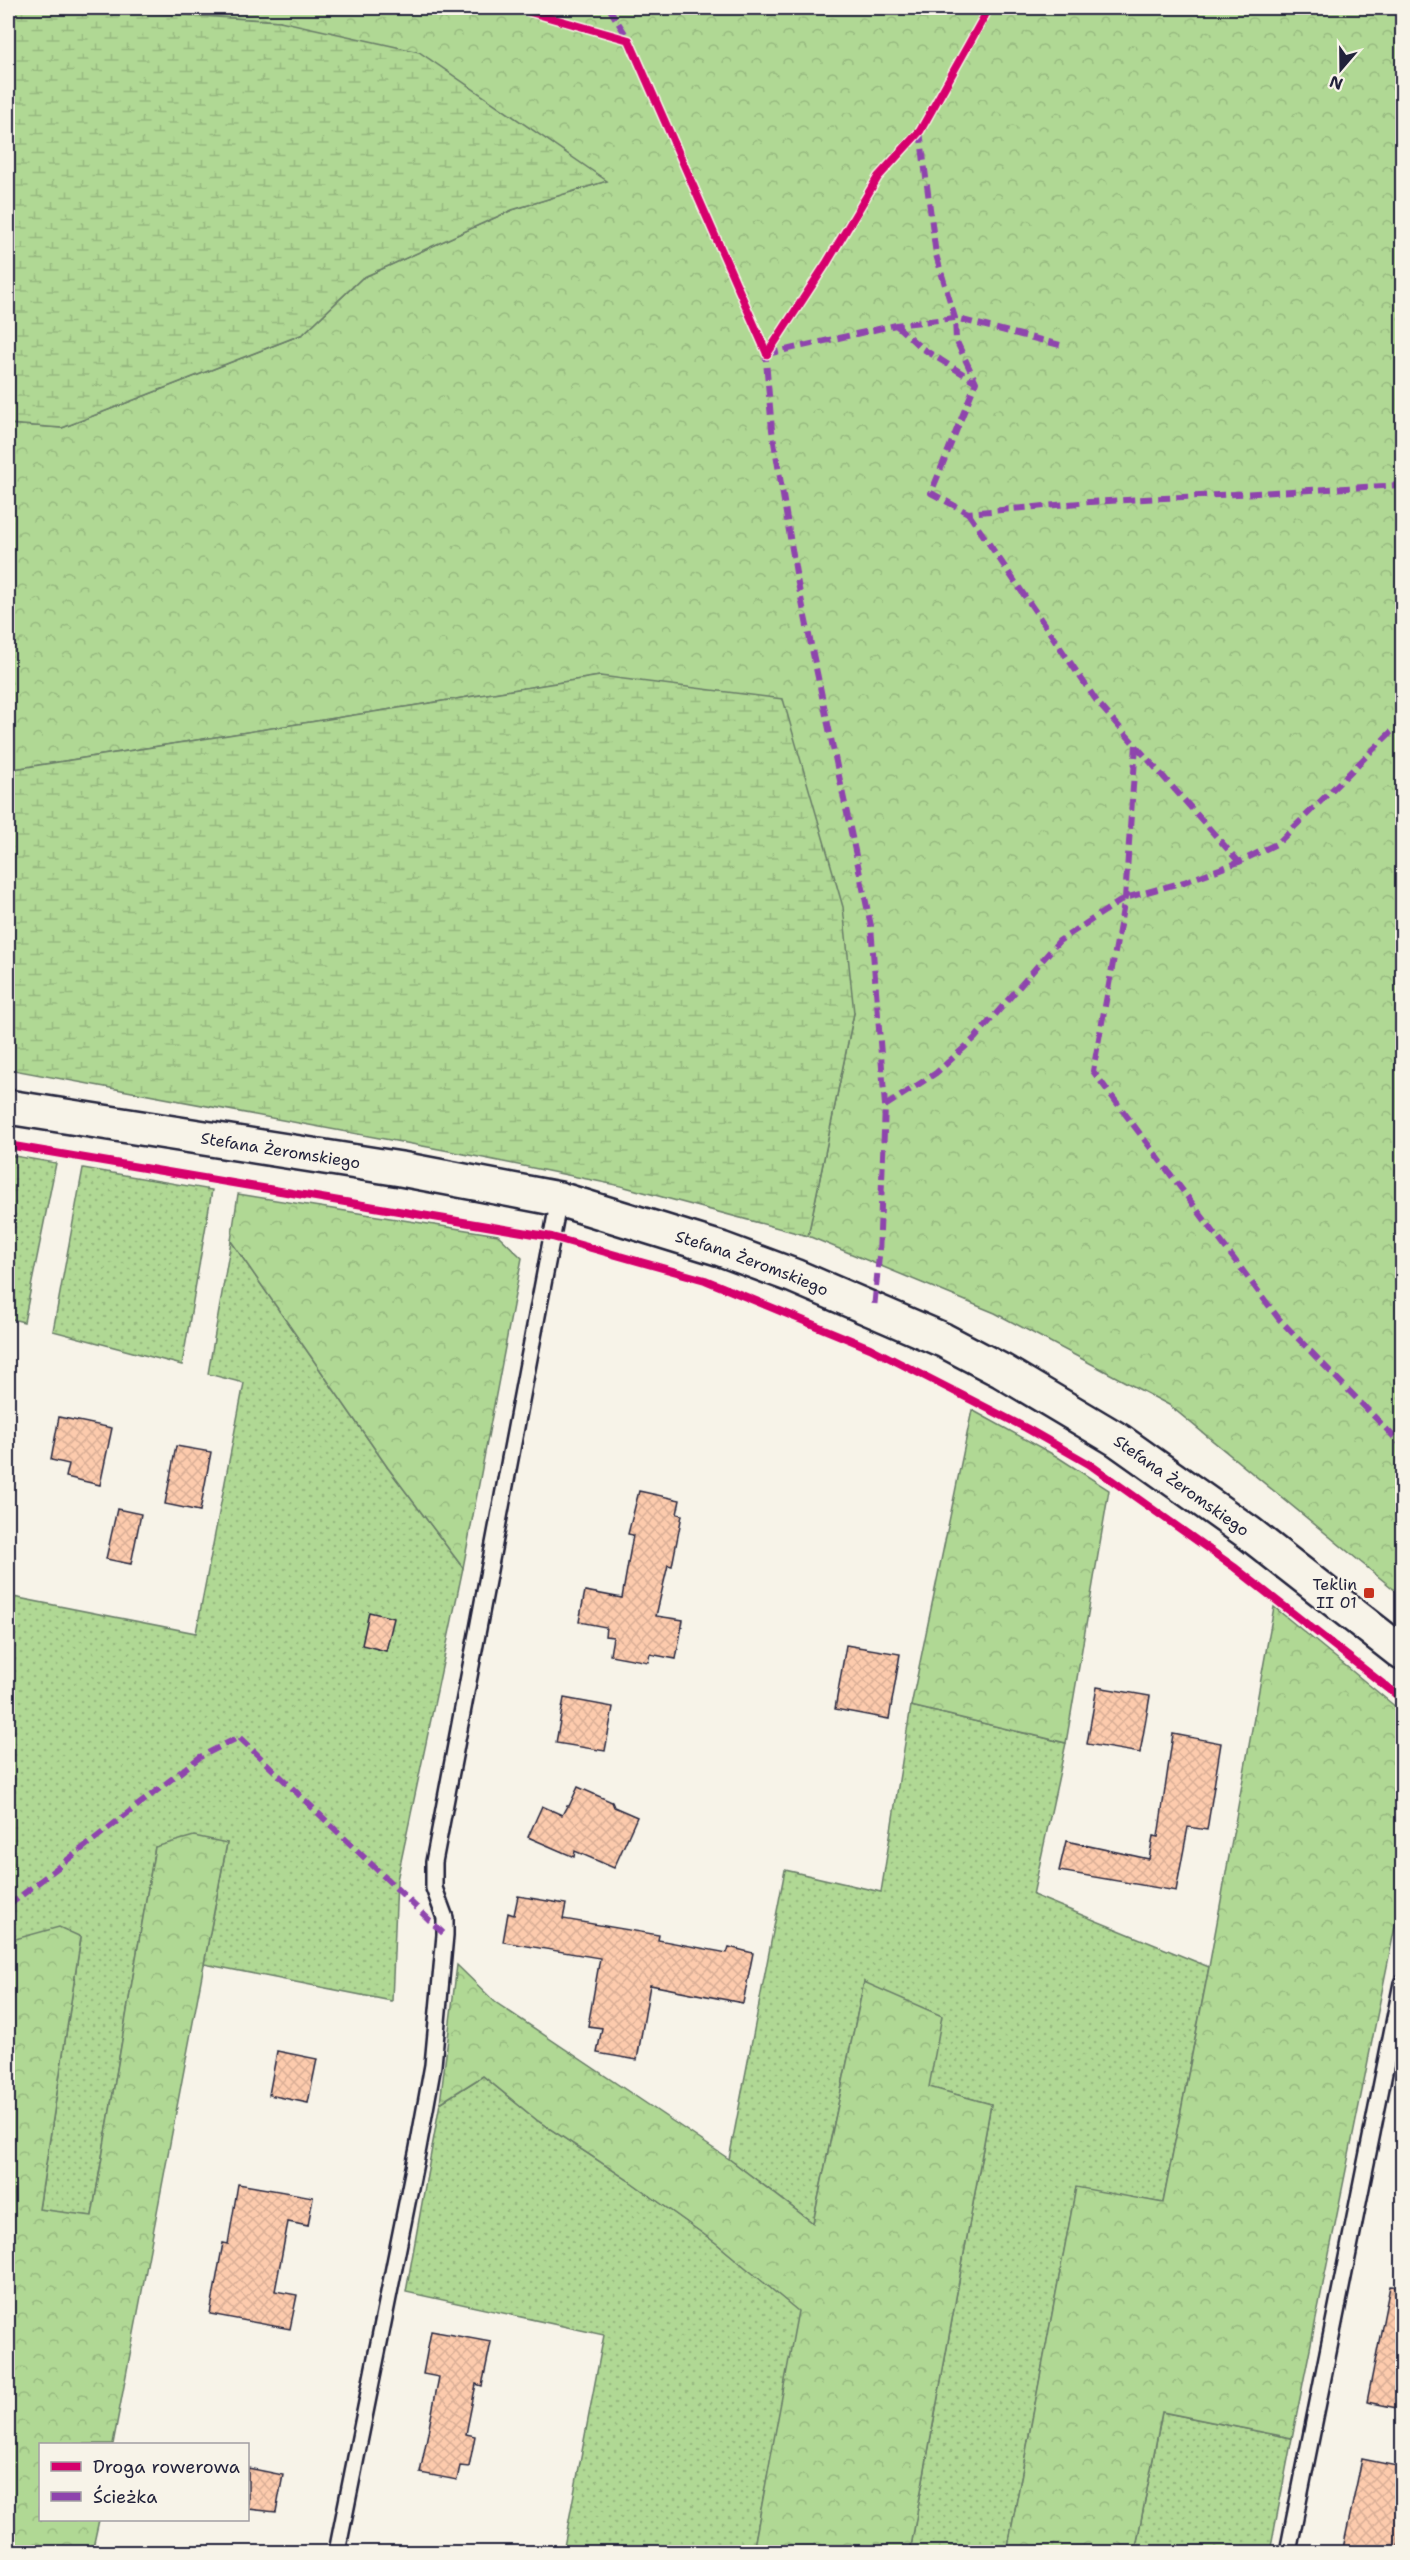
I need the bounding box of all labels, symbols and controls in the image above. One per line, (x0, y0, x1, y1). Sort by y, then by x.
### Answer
north arrow (1311, 39, 1371, 99)
text: N (1326, 71, 1346, 95)
street label: Stefana Żeromskiego (199, 1128, 362, 1173)
street label: Stefana Żeromskiego (673, 1226, 832, 1301)
street label: Stefana Żeromskiego (1110, 1430, 1253, 1541)
place label: Teklin II 01 (1312, 1574, 1357, 1613)
marker: Teklin II 01 (1362, 1586, 1376, 1600)
legend (39, 2443, 249, 2521)
text: Droga rowerowa (93, 2455, 240, 2479)
text: Ścieżka (93, 2485, 157, 2509)

